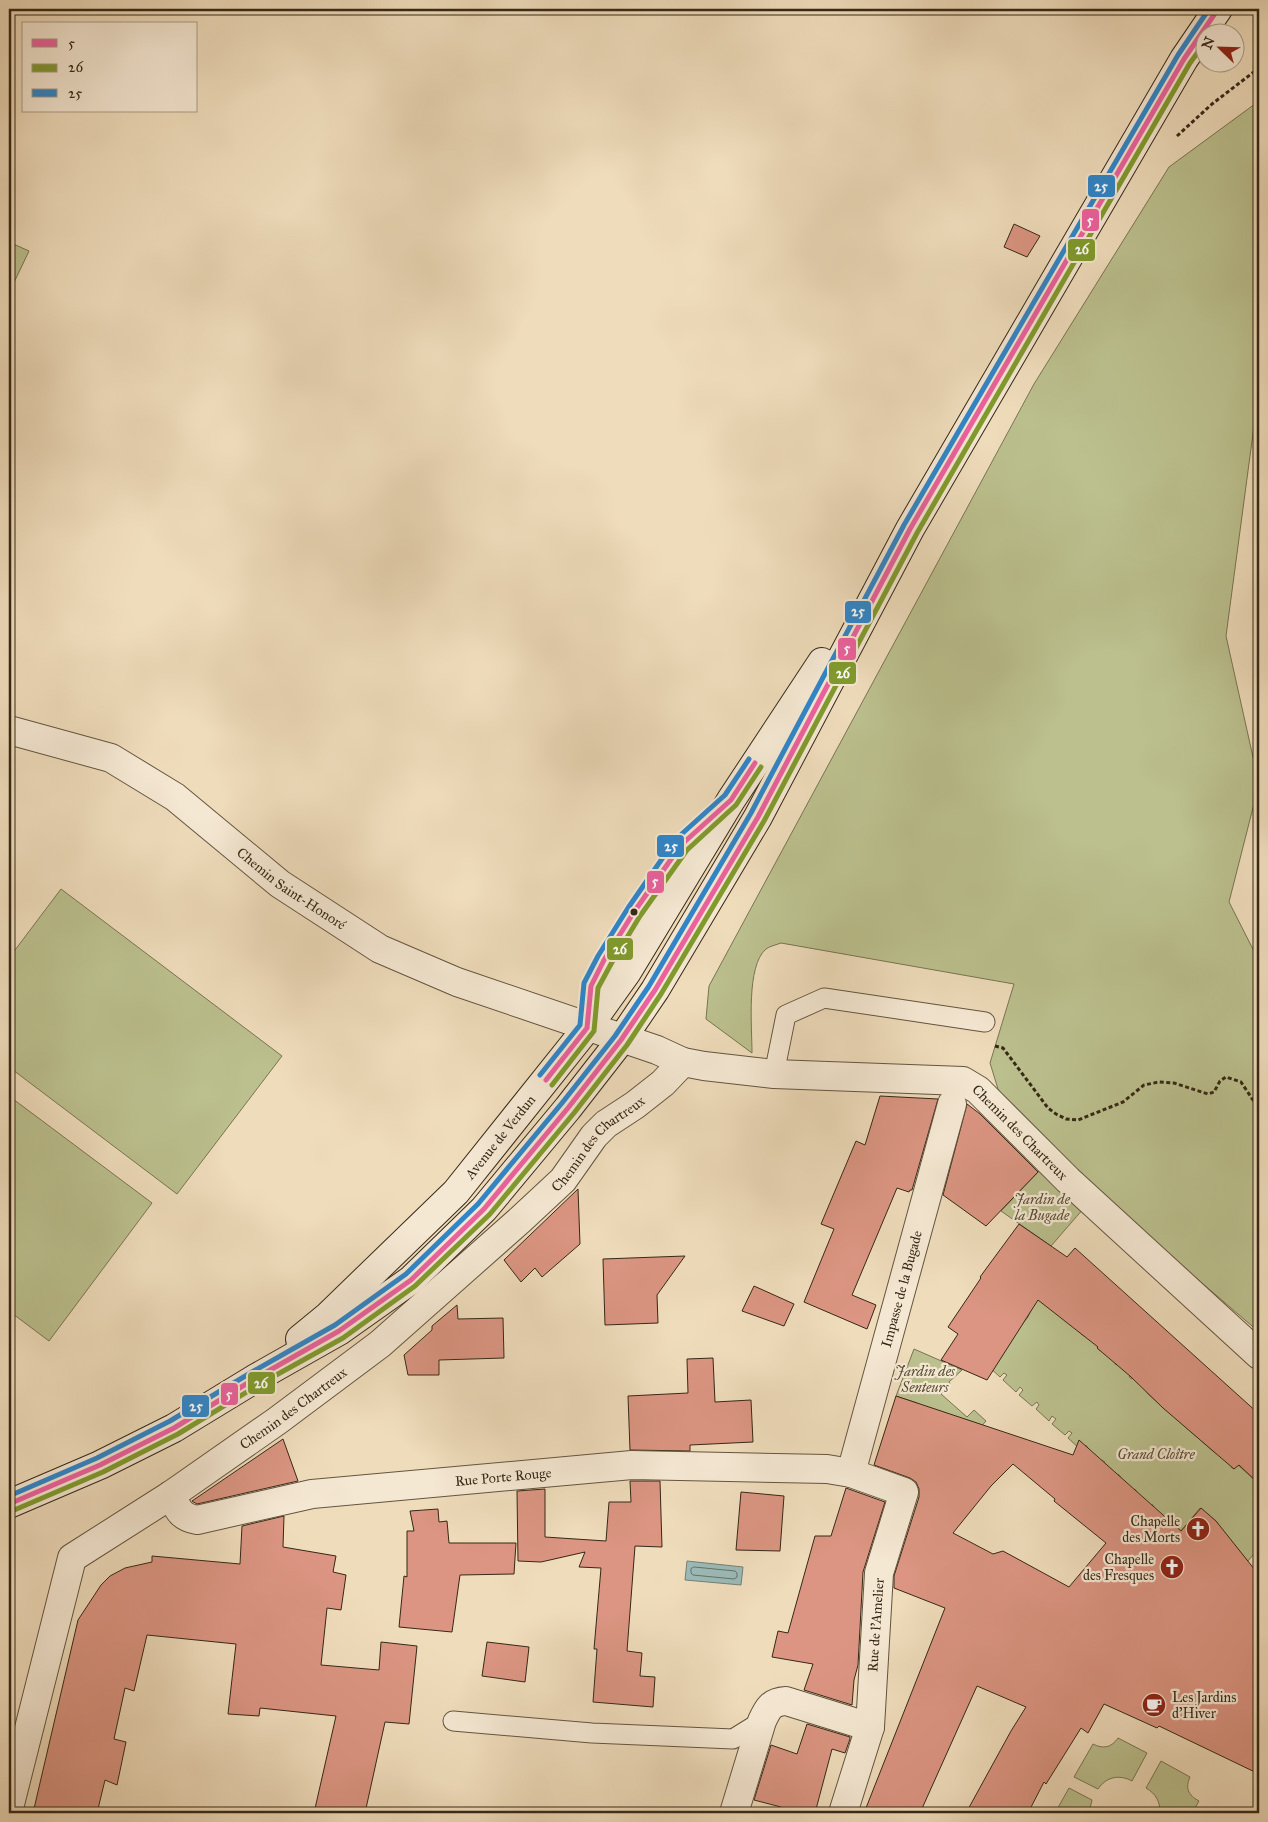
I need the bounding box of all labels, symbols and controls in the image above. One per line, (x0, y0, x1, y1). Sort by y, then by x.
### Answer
legend (22, 22, 198, 112)
north arrow (1196, 22, 1246, 72)
text: 5 (68, 34, 75, 52)
text: N (1198, 34, 1219, 52)
text: 26 (68, 58, 84, 76)
text: 25 (68, 84, 82, 102)
line badge: 25 (1087, 174, 1116, 198)
text: 25 (1094, 178, 1108, 195)
line badge: 5 (1081, 208, 1100, 232)
text: 5 (1087, 212, 1094, 229)
line badge: 26 (1067, 238, 1096, 262)
text: 26 (1075, 241, 1090, 258)
line badge: 25 (844, 600, 872, 624)
text: 25 (851, 603, 865, 620)
line badge: 5 (837, 637, 857, 661)
text: 5 (844, 640, 851, 657)
line badge: 26 (828, 661, 857, 685)
text: 26 (836, 665, 851, 682)
line badge: 25 (656, 834, 685, 858)
text: 25 (664, 838, 678, 855)
street label: Chemin Saint-Honoré (234, 844, 349, 933)
line badge: 5 (646, 870, 665, 894)
text: 5 (652, 873, 659, 890)
unlabelled marker (629, 907, 639, 917)
line badge: 26 (606, 937, 634, 961)
text: 26 (613, 941, 628, 958)
street label: Chemin des Chartreux (969, 1081, 1072, 1184)
street label: Avenue de Verdun (461, 1091, 539, 1183)
street label: Chemin des Chartreux (548, 1092, 649, 1195)
park label: Jardin de la Bugade (1013, 1191, 1071, 1224)
street label: Impasse de la Bugade (877, 1228, 926, 1349)
street label: Chemin des Chartreux (236, 1363, 351, 1453)
park label: Jardin des Senteurs (894, 1363, 956, 1396)
line badge: 26 (247, 1371, 276, 1395)
text: 26 (254, 1375, 269, 1392)
line badge: 5 (220, 1382, 239, 1406)
text: 5 (226, 1386, 233, 1403)
line badge: 25 (181, 1394, 210, 1418)
text: 25 (189, 1398, 203, 1415)
park label: Grand Cloître (1117, 1446, 1195, 1463)
street label: Rue Porte Rouge (454, 1464, 552, 1490)
place label: Chapelle des Morts (1122, 1513, 1180, 1546)
church icon: Chapelle des Morts (1185, 1516, 1211, 1542)
place label: Chapelle des Fresques (1083, 1551, 1154, 1585)
church icon: Chapelle des Fresques (1159, 1554, 1185, 1580)
street label: Rue de l'Amelier (864, 1577, 888, 1673)
place label: Les Jardins d'Hiver (1172, 1689, 1236, 1722)
cafe icon: Les Jardins d'Hiver (1141, 1692, 1167, 1718)

